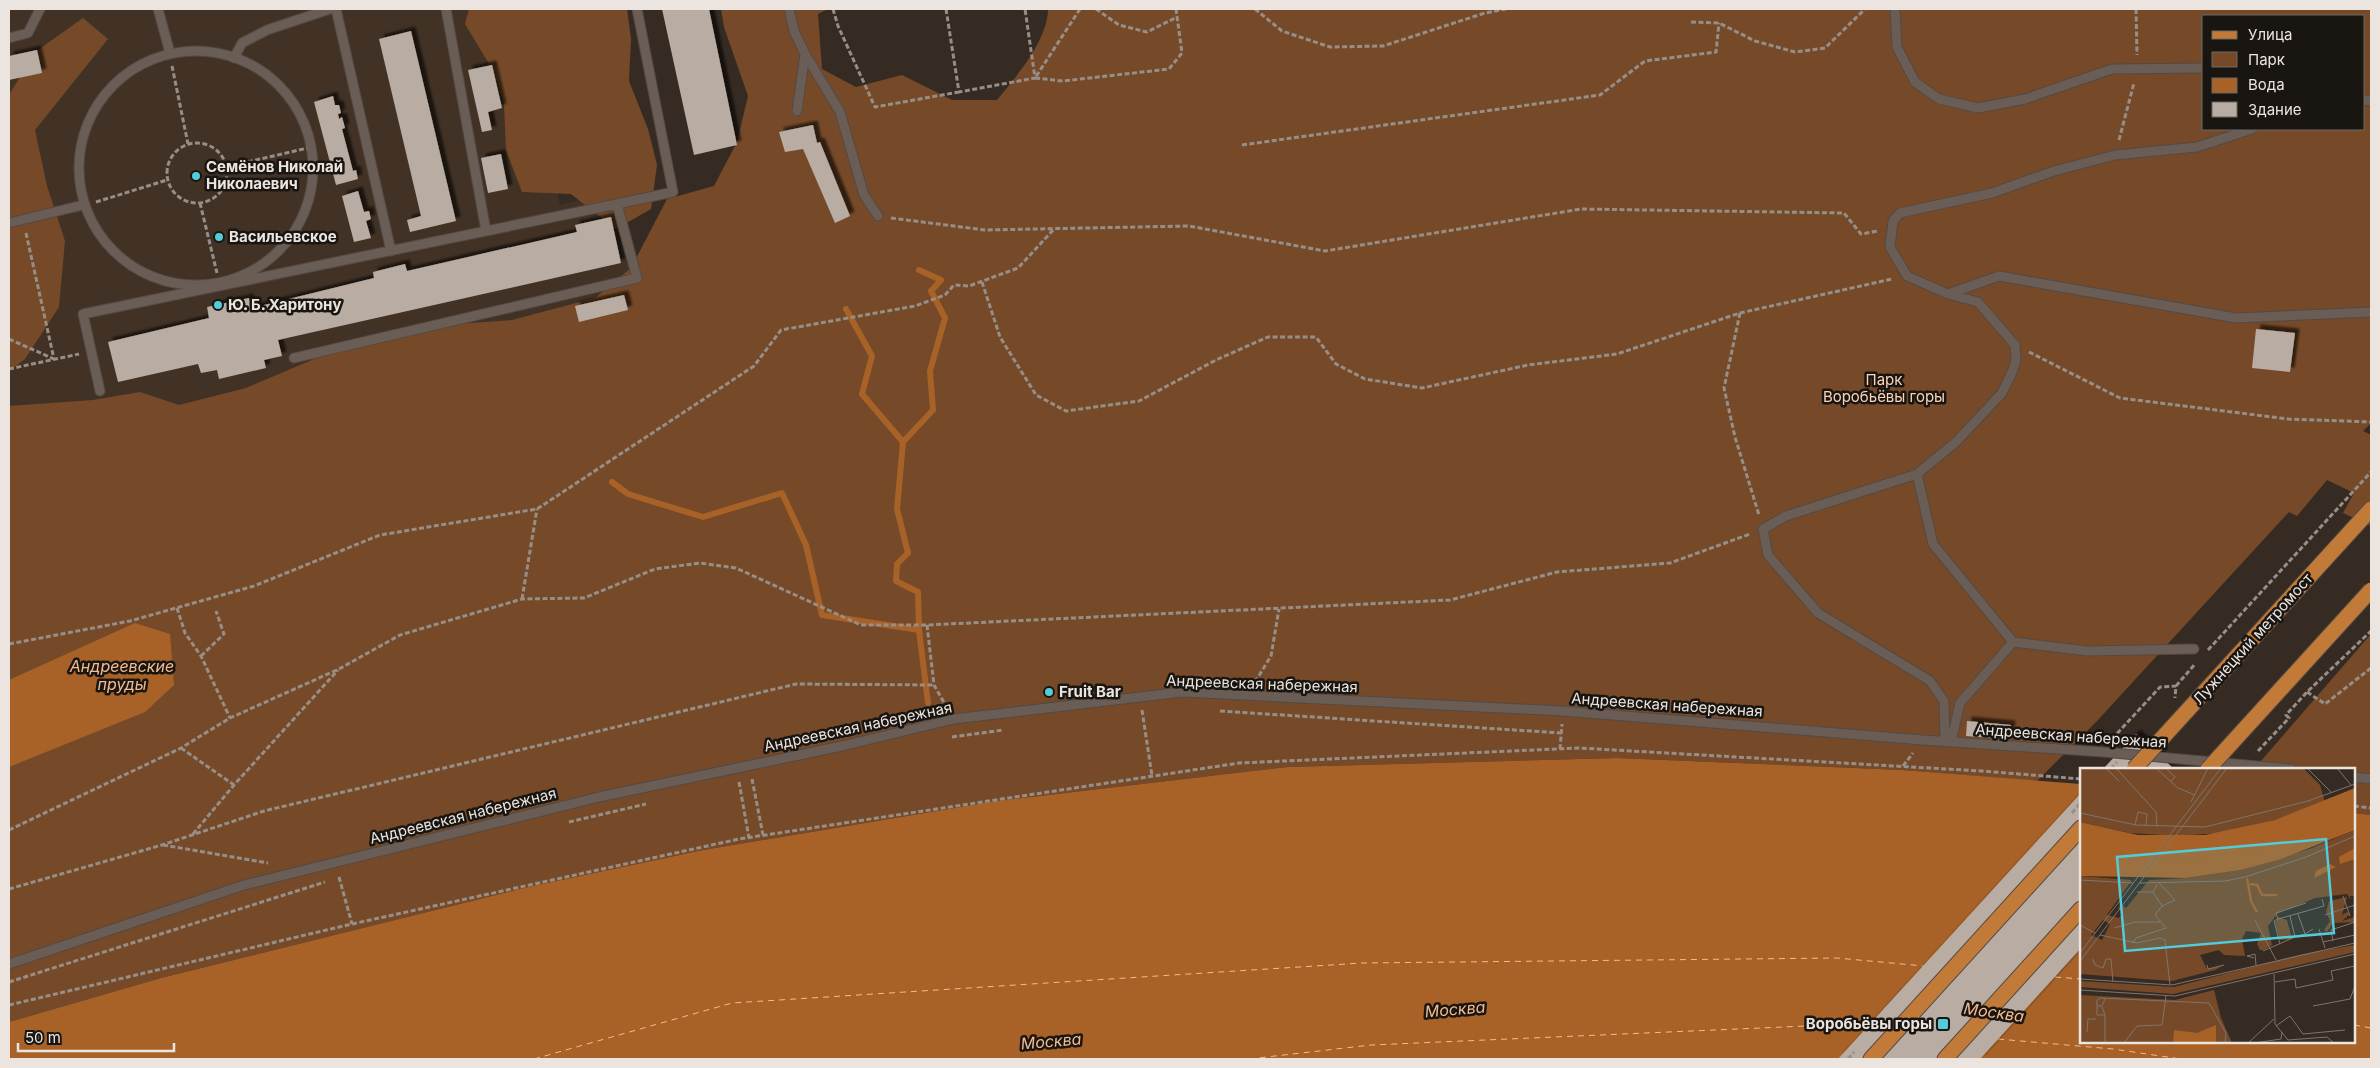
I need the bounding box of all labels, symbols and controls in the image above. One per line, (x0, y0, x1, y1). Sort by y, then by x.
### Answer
legend (2202, 15, 2365, 130)
text: Улица (2248, 25, 2292, 44)
text: Парк (2248, 50, 2285, 69)
text: Вода (2248, 75, 2285, 94)
text: Здание (2248, 100, 2302, 119)
place label: Семёнов Николай Николаевич (206, 157, 343, 193)
marker: Семёнов Николай Николаевич (190, 170, 202, 182)
place label: Васильевское (229, 227, 337, 246)
marker: Васильевское (213, 231, 225, 243)
place label: Ю. Б. Харитону (228, 295, 341, 314)
marker: Ю. Б. Харитону (212, 299, 224, 311)
park label: Парк Воробьёвы горы (1823, 370, 1945, 406)
street label: Лужнецкий метромост (2189, 569, 2317, 708)
water label: Андреевские пруды (69, 656, 174, 694)
street label: Андреевская набережная (1166, 671, 1358, 696)
place label: Fruit Bar (1059, 682, 1121, 701)
marker: Fruit Bar (1043, 686, 1055, 698)
street label: Андреевская набережная (1571, 688, 1763, 721)
street label: Андреевская набережная (762, 697, 954, 756)
street label: Андреевская набережная (1975, 719, 2167, 752)
inset map (2080, 768, 2355, 1043)
street label: Андреевская набережная (368, 783, 558, 848)
water label: Москва (1424, 996, 1486, 1022)
water label: Москва (1963, 998, 2026, 1026)
place label: Воробьёвы горы (1806, 1014, 1932, 1033)
marker: Воробьёвы горы (1936, 1017, 1950, 1031)
scale bar (18, 1020, 174, 1052)
text: 50 m (25, 1028, 61, 1047)
water label: Москва (1020, 1028, 1082, 1054)

